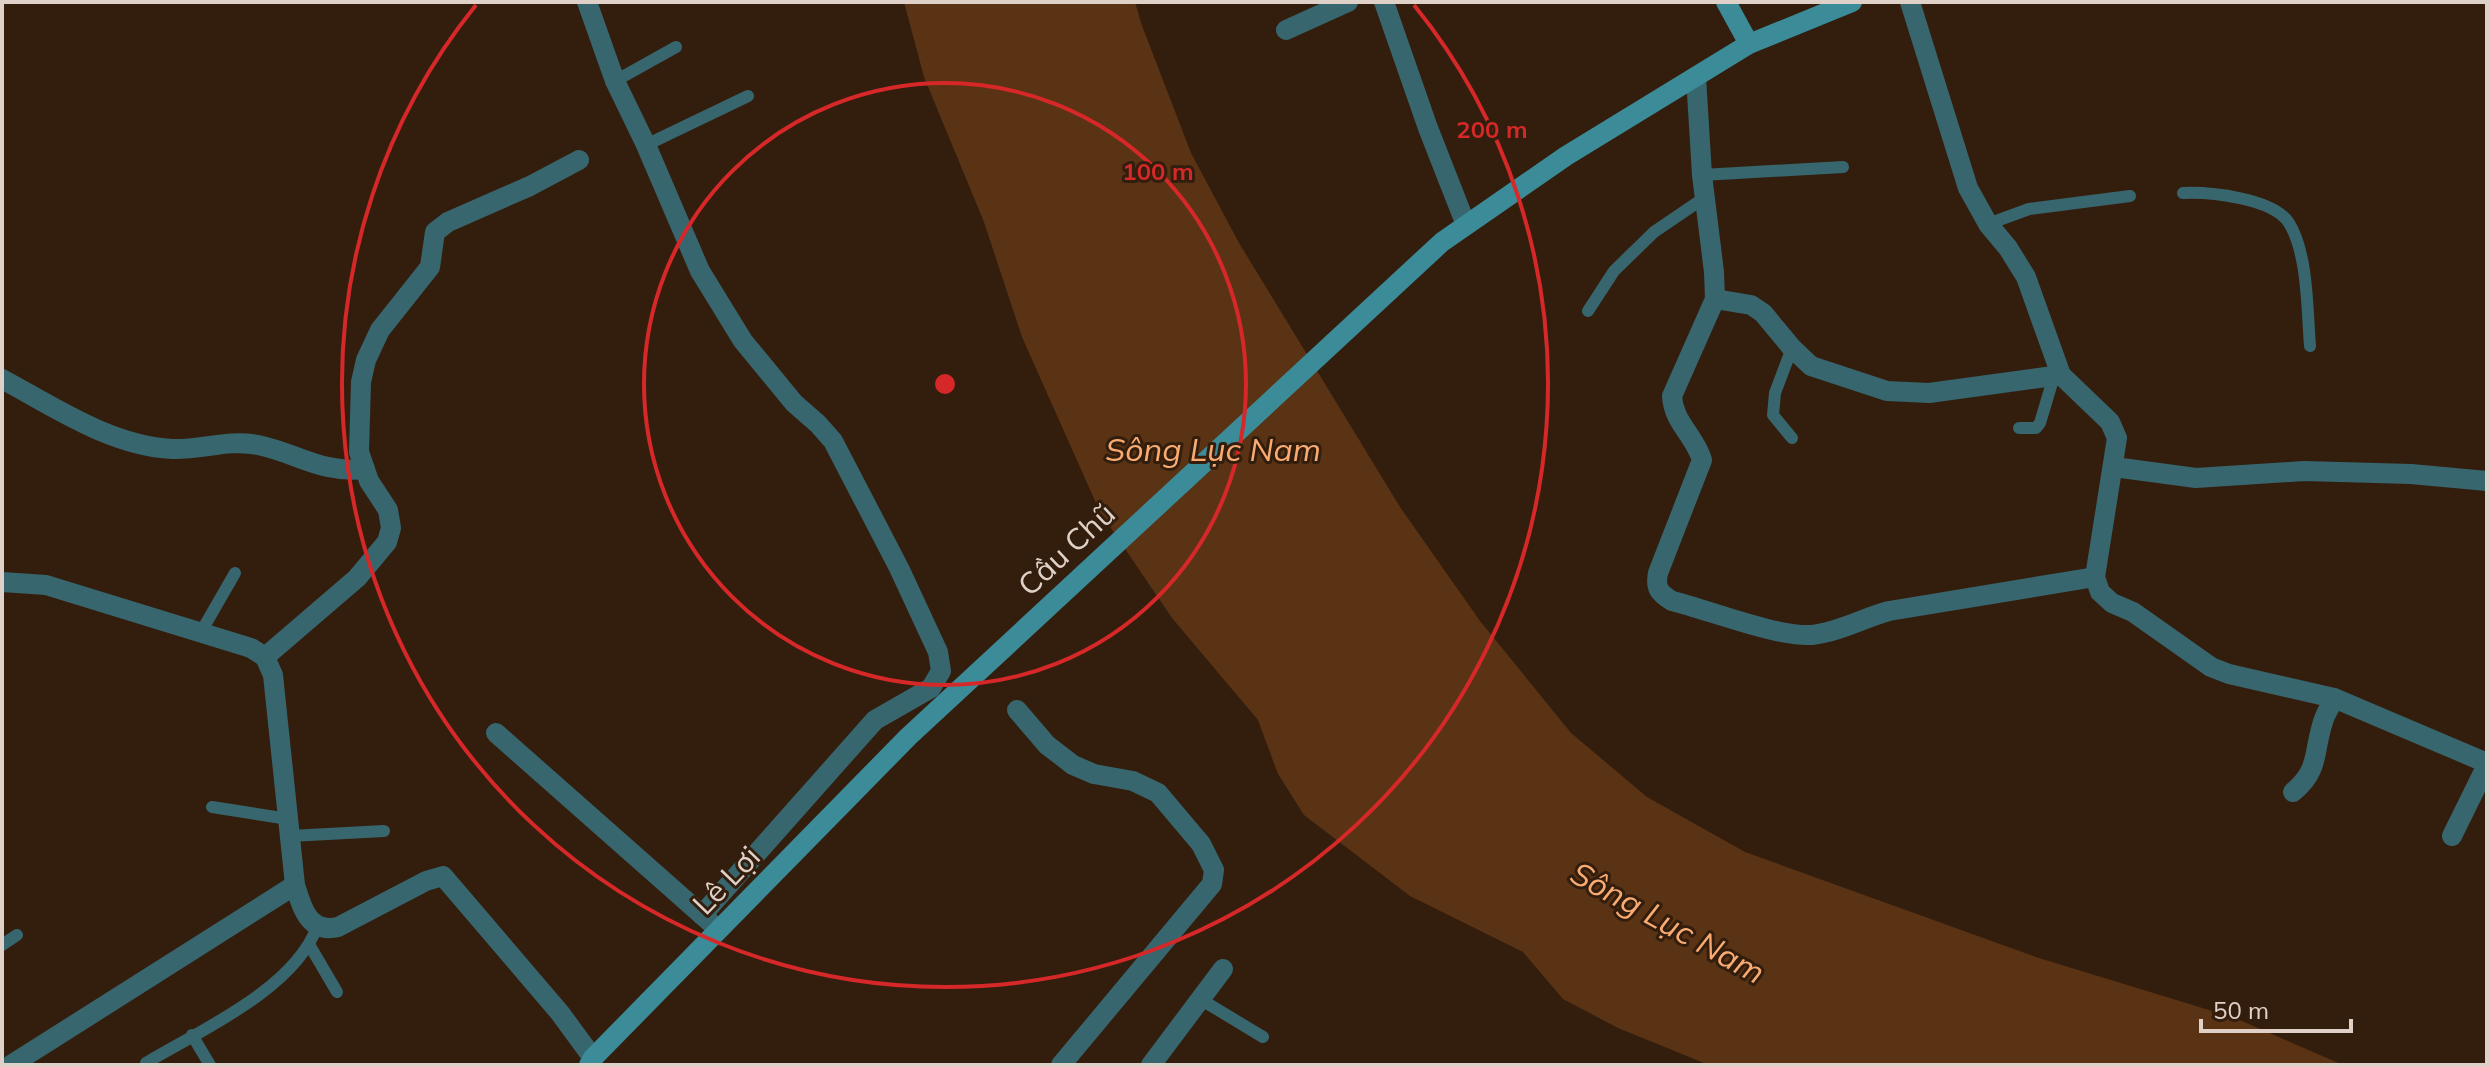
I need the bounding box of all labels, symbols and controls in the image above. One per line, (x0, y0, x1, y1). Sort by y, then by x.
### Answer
text: 200 m (1456, 114, 1528, 144)
text: 100 m (1122, 156, 1194, 186)
centre of rings (931, 370, 959, 398)
water label: Sông Lục Nam (1105, 429, 1321, 469)
street label: Cầu Chũ (1009, 494, 1123, 604)
street label: Lê Lợi (684, 838, 768, 922)
water label: Sông Lục Nam (1564, 852, 1772, 992)
scale bar (2201, 983, 2351, 1033)
text: 50 m (2213, 995, 2269, 1025)

